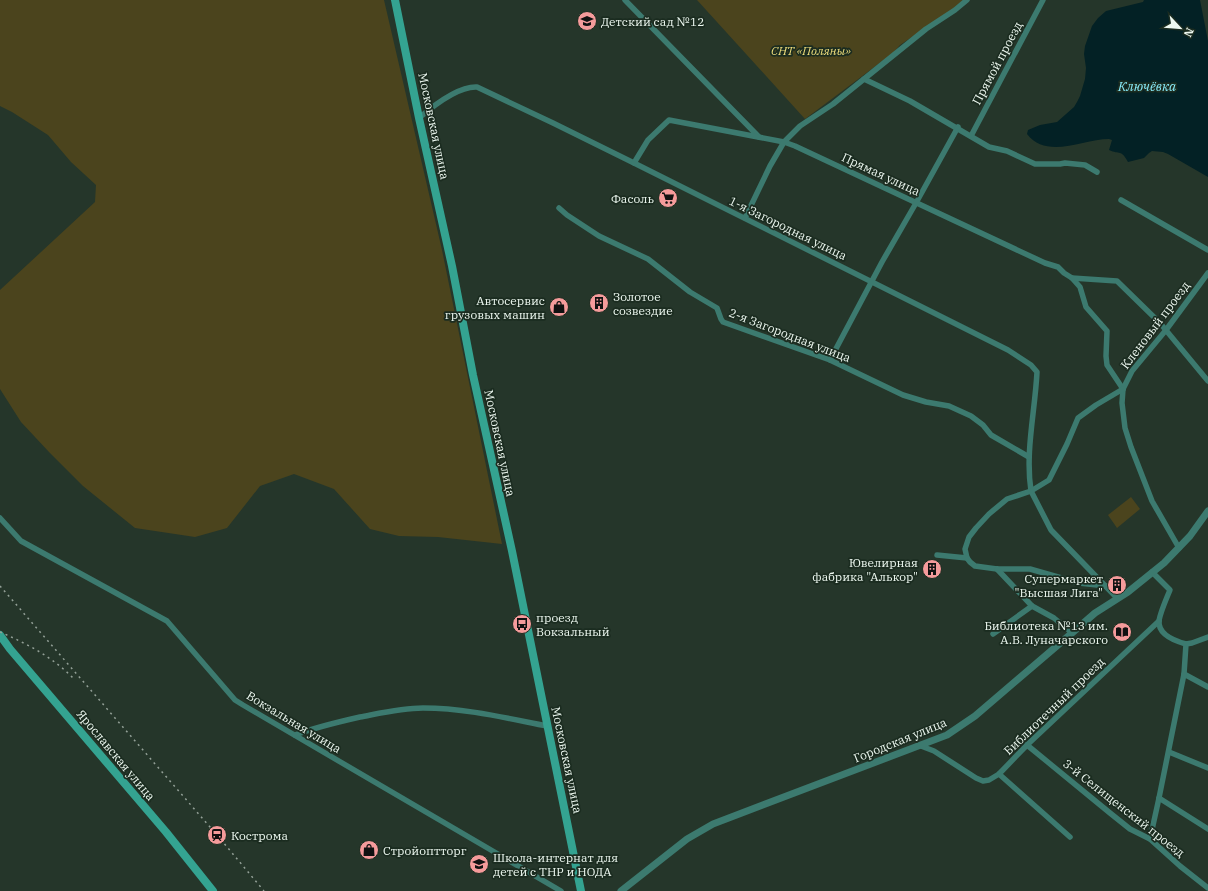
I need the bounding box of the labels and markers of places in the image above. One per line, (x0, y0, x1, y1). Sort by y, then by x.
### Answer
school or university icon: Детский сад №12 (576, 10, 598, 32)
place label: Детский сад №12 (601, 14, 704, 29)
supermarket icon: Фасоль (657, 187, 679, 209)
place label: Фасоль (611, 191, 654, 206)
place label: Золотое созвездие (613, 289, 673, 318)
building icon: Золотое созвездие (588, 292, 610, 314)
place label: Автосервис грузовых машин (445, 293, 545, 322)
shop icon: Автосервис грузовых машин (548, 296, 570, 318)
place label: Ювелирная фабрика "Алькор" (812, 555, 918, 584)
building icon: Ювелирная фабрика "Алькор" (921, 558, 943, 580)
place label: Супермаркет "Высшая Лига" (1015, 571, 1103, 600)
building icon: Супермаркет "Высшая Лига" (1106, 574, 1128, 596)
place label: проезд Вокзальный (536, 610, 610, 639)
bus stop icon: проезд Вокзальный (511, 613, 533, 635)
place label: Библиотека №13 им. А.В. Луначарского (984, 618, 1108, 647)
library icon: Библиотека №13 им. А.В. Луначарского (1111, 621, 1133, 643)
station icon: Кострома (206, 824, 228, 846)
place label: Кострома (231, 828, 289, 843)
shop icon: Стройоптторг (358, 839, 380, 861)
place label: Стройоптторг (383, 843, 467, 858)
place label: Школа-интернат для детей с ТНР и НОДА (493, 850, 618, 879)
school or university icon: Школа-интернат для детей с ТНР и НОДА (468, 853, 490, 875)

